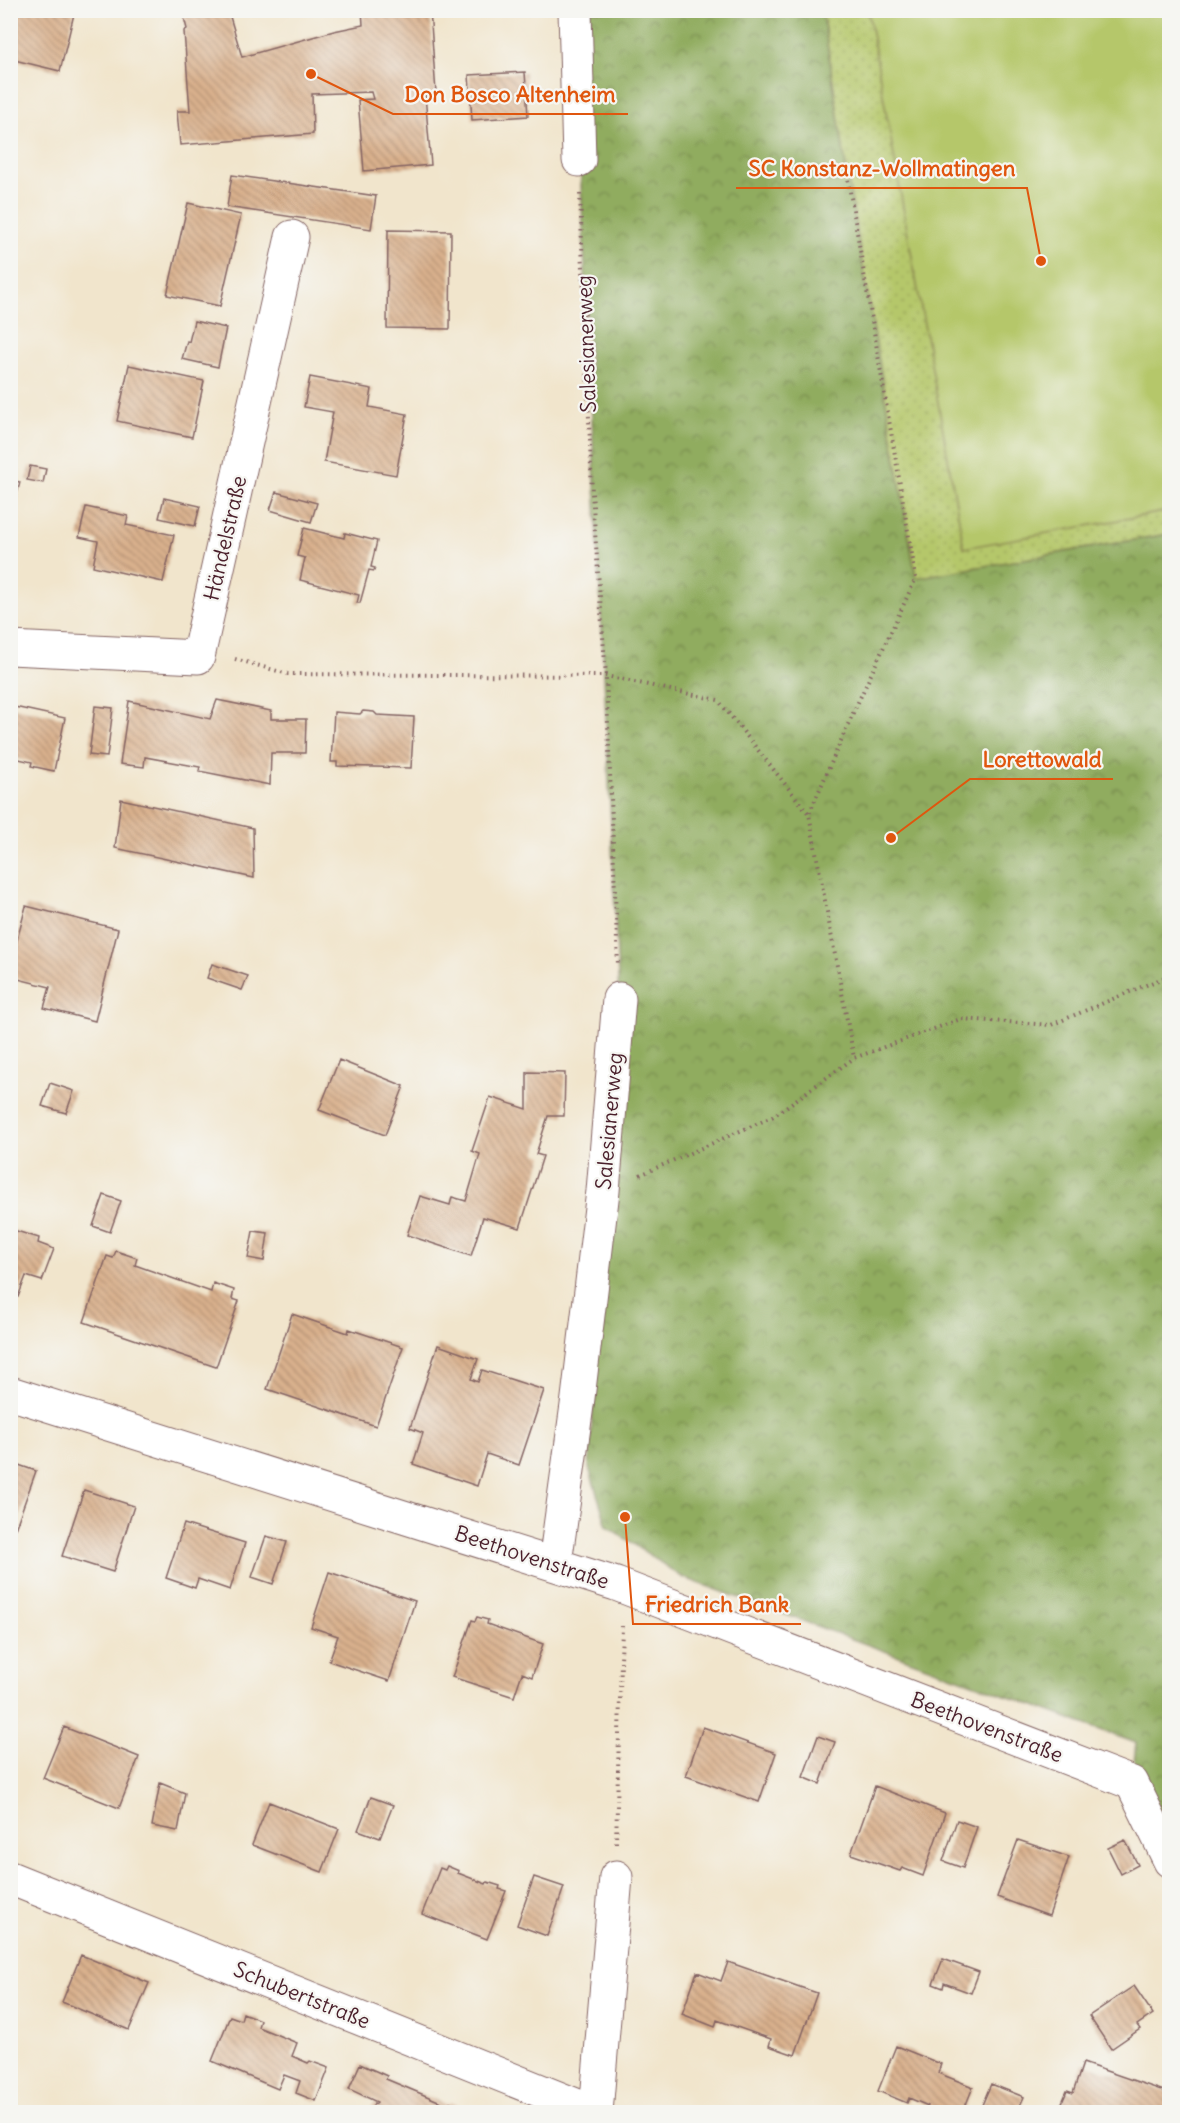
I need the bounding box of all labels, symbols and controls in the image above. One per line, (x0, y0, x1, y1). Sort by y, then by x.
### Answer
callout: Don Bosco Altenheim (393, 74, 628, 114)
text: Don Bosco Altenheim (405, 80, 615, 108)
callout: SC Konstanz-Wollmatingen (736, 148, 1027, 188)
text: SC Konstanz-Wollmatingen (749, 154, 1016, 182)
street label: Salesianerweg (570, 275, 602, 413)
street label: Händelstraße (198, 473, 252, 603)
callout: Lorettowald (970, 739, 1113, 779)
text: Lorettowald (982, 745, 1102, 773)
street label: Salesianerweg (590, 1051, 628, 1191)
street label: Beethovenstraße (451, 1519, 613, 1595)
callout: Friedrich Bank (633, 1584, 801, 1624)
text: Friedrich Bank (645, 1590, 789, 1618)
street label: Beethovenstraße (907, 1686, 1067, 1768)
street label: Schubertstraße (230, 1955, 374, 2035)

